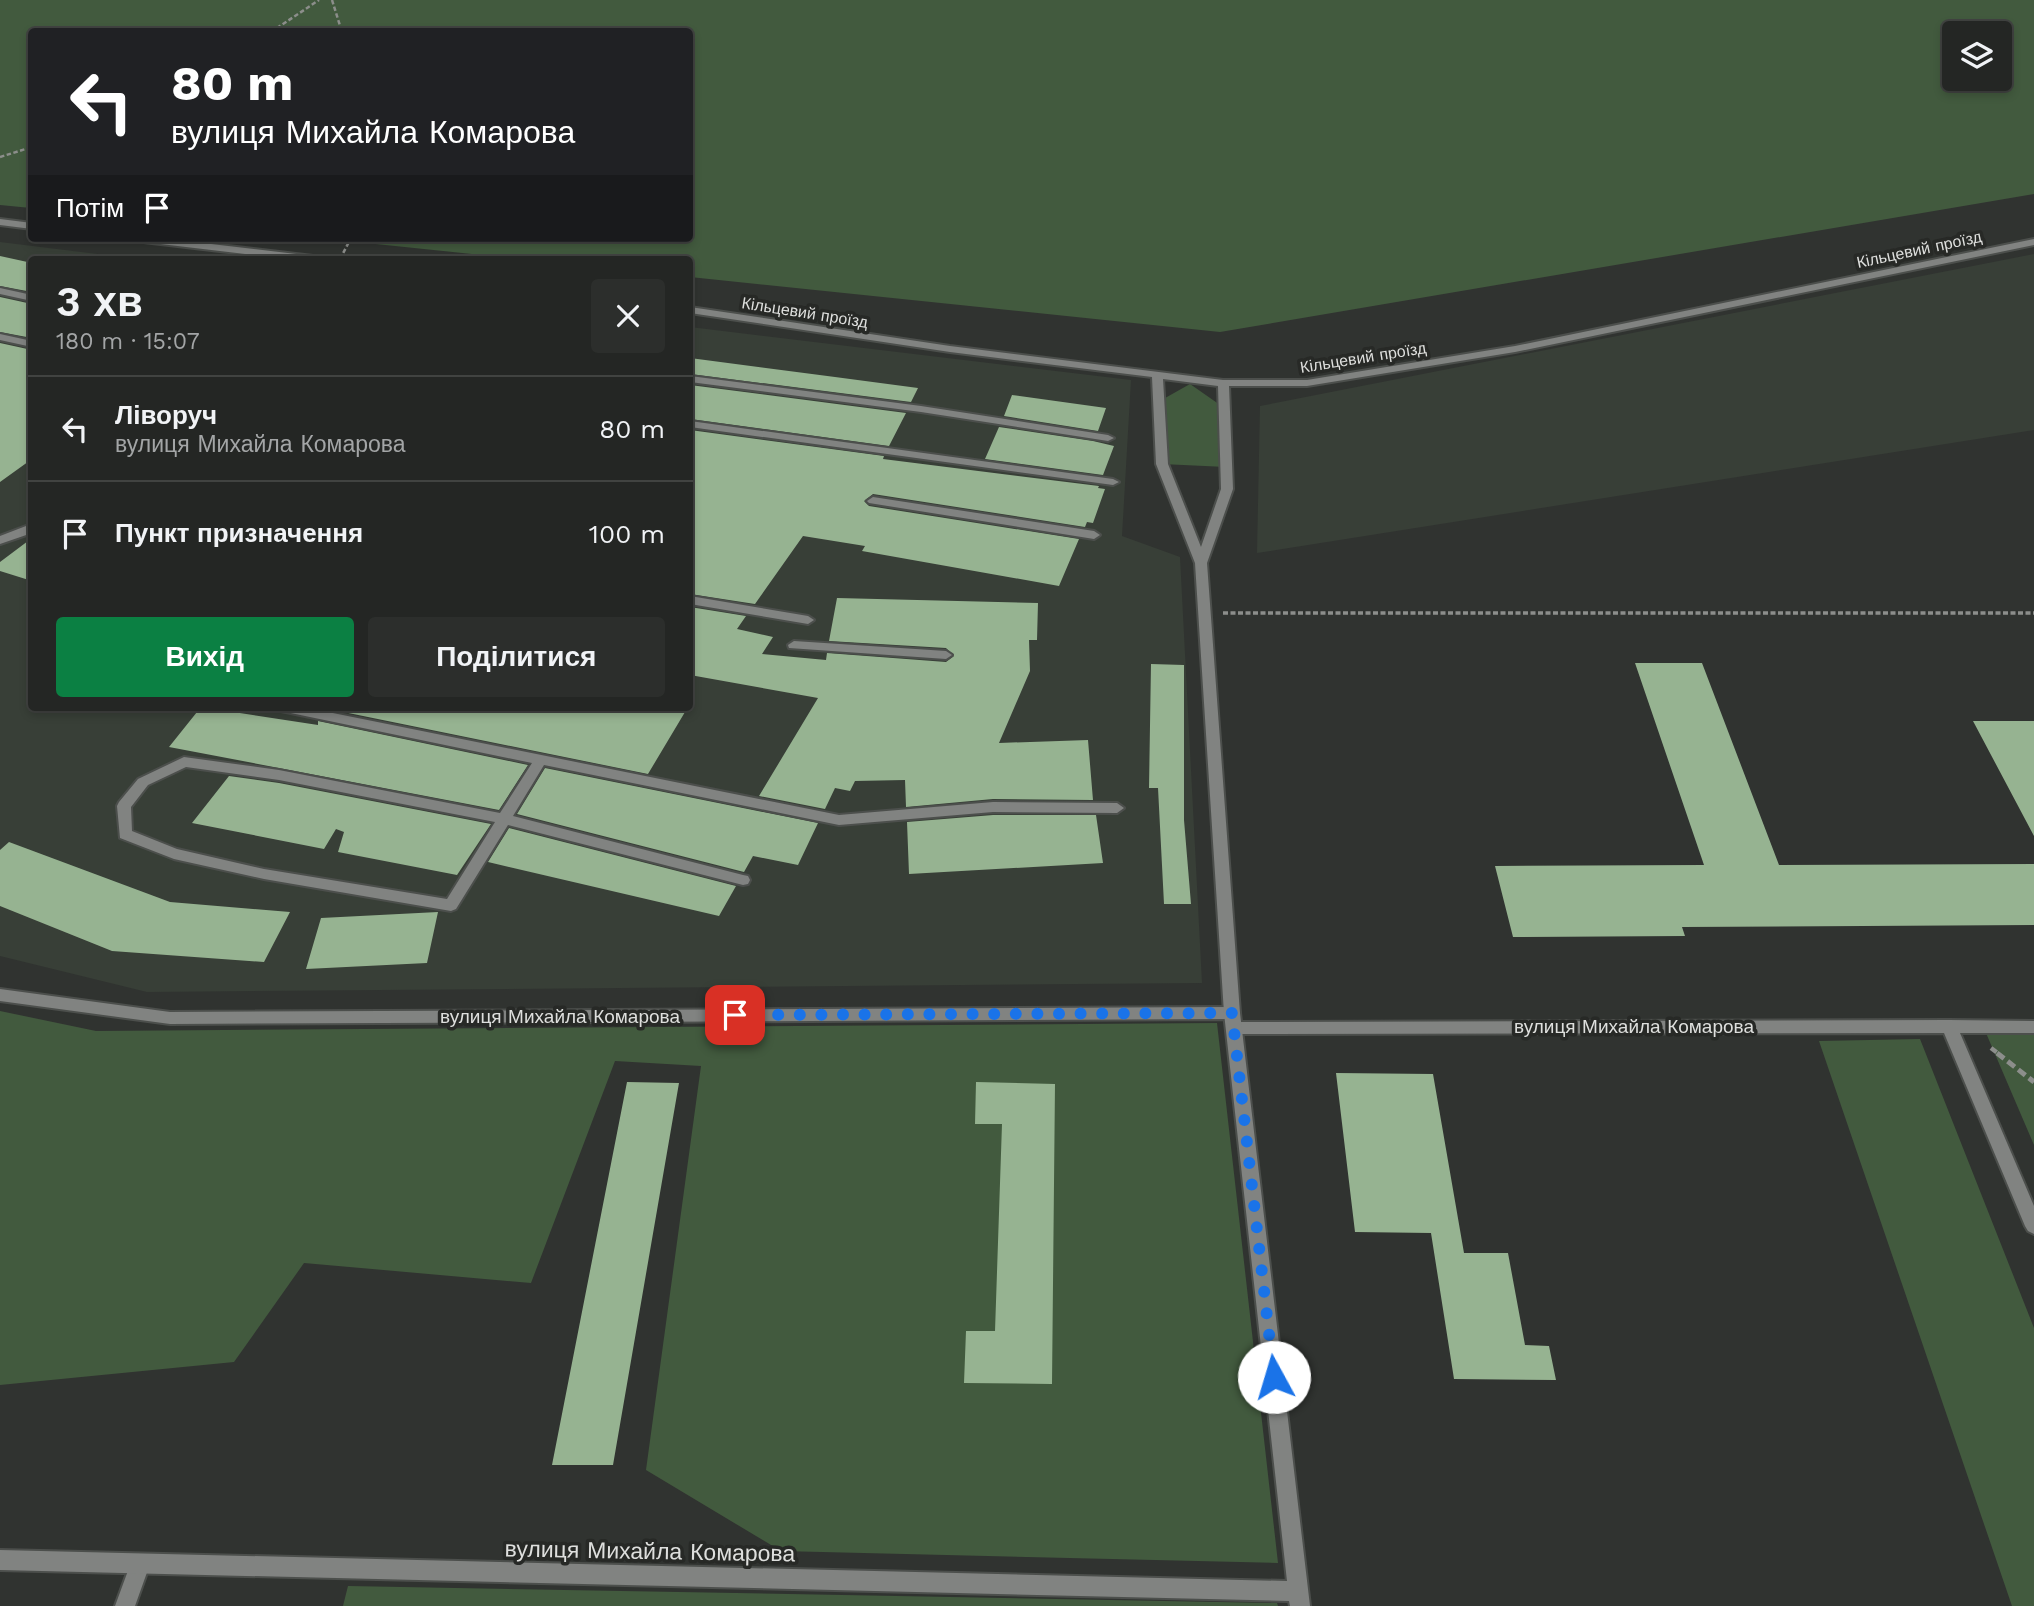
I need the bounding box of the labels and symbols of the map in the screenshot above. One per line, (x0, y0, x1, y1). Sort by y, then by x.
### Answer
street label: Кільцевий проїзд (1855, 227, 1984, 272)
street label: Кільцевий проїзд (740, 293, 870, 332)
street label: Кільцевий проїзд (1299, 338, 1428, 377)
pin (705, 985, 765, 1045)
street label: вулиця Михайла Комарова (440, 1005, 680, 1028)
street label: вулиця Михайла Комарова (1514, 1015, 1754, 1038)
position arrow (1237, 1340, 1311, 1414)
street label: вулиця Михайла Комарова (505, 1535, 796, 1568)

